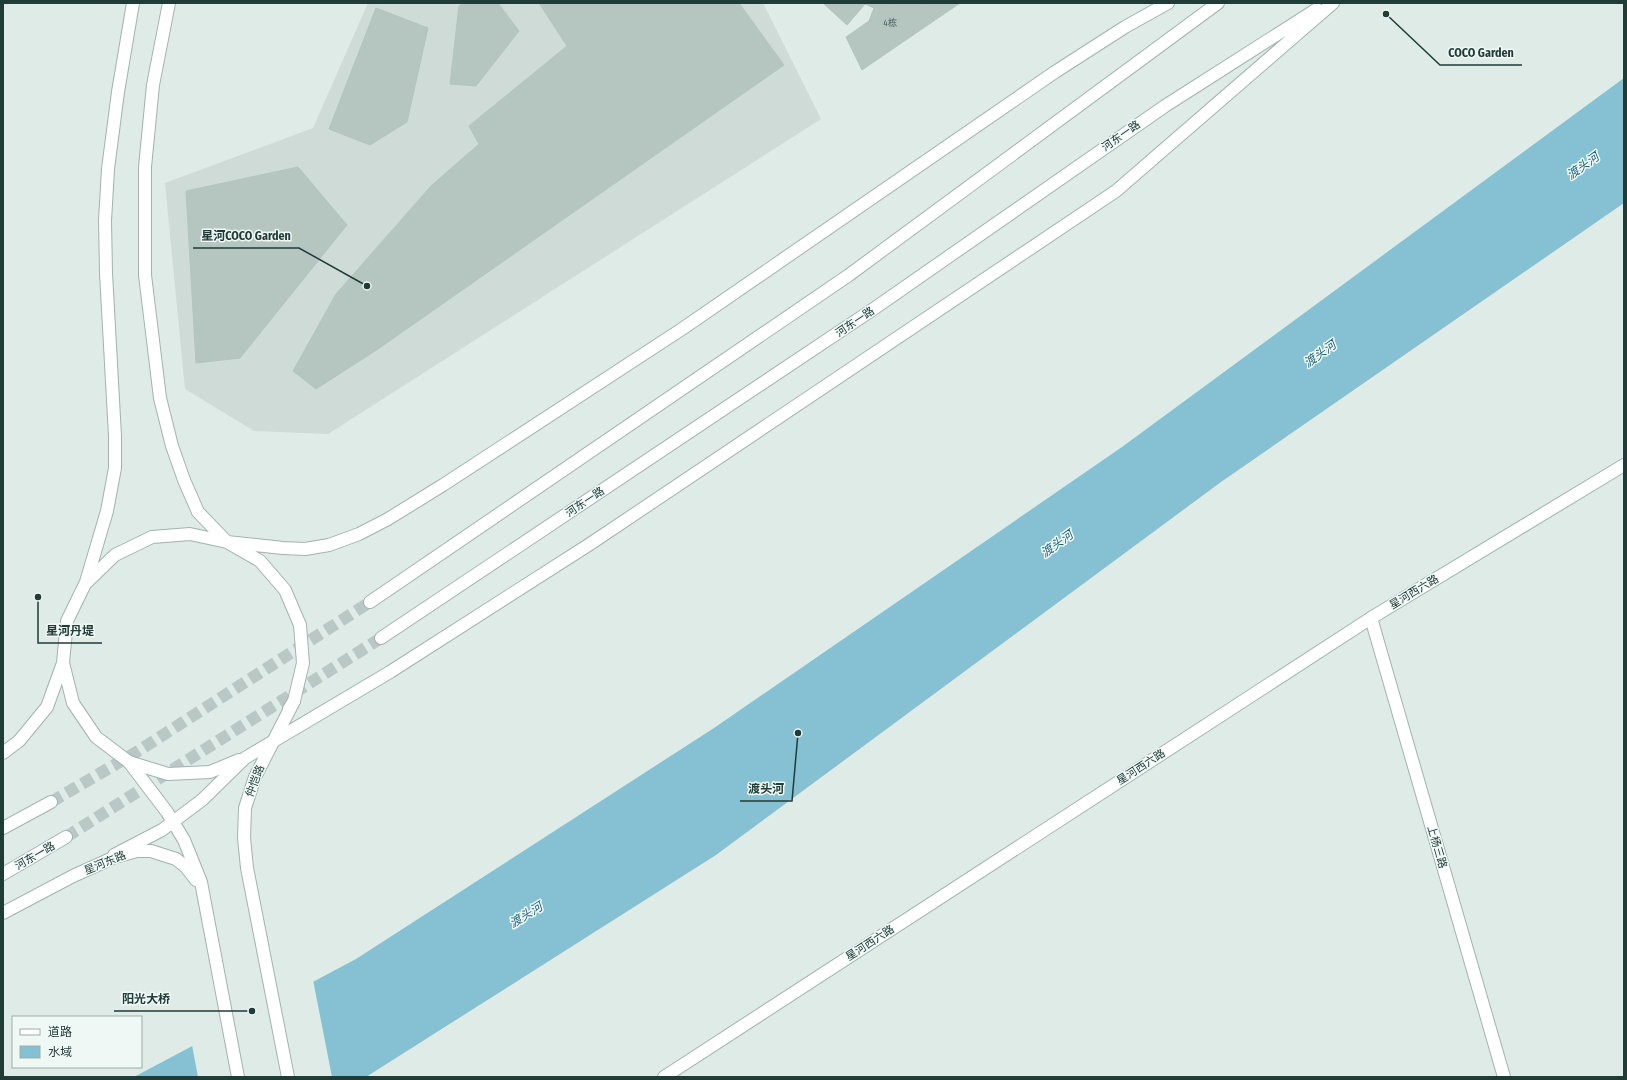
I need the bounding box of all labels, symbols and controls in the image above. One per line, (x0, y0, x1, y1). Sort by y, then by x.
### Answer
house number: 4栋 (883, 17, 897, 28)
callout: COCO Garden (1440, 41, 1522, 65)
text: COCO Garden (1448, 46, 1514, 60)
street label: 河东一路 (1099, 118, 1143, 154)
water label: 渡头河 (1564, 149, 1603, 182)
callout: 星河COCO Garden (193, 224, 299, 248)
text: 星河COCO Garden (201, 229, 291, 243)
street label: 河东一路 (833, 304, 877, 340)
water label: 渡头河 (1301, 337, 1340, 370)
street label: 河东一路 (563, 484, 607, 520)
water label: 渡头河 (1038, 527, 1077, 560)
street label: 星河西六路 (1387, 572, 1441, 612)
callout: 星河丹堤 (38, 619, 102, 643)
text: 星河丹堤 (46, 624, 94, 638)
street label: 星河西六路 (1114, 747, 1168, 787)
street label: 仲恺路 (243, 763, 267, 799)
callout: 渡头河 (740, 777, 792, 801)
text: 渡头河 (748, 782, 784, 796)
street label: 上杨三路 (1425, 824, 1449, 870)
street label: 河东一路 (13, 839, 57, 873)
street label: 星河东路 (82, 849, 128, 877)
water label: 渡头河 (507, 898, 547, 930)
street label: 星河西六路 (843, 923, 897, 963)
callout: 阳光大桥 (114, 987, 178, 1011)
text: 阳光大桥 (122, 992, 170, 1006)
legend (12, 1016, 142, 1068)
text: 道路 (48, 1025, 72, 1039)
text: 水域 (48, 1045, 72, 1059)

